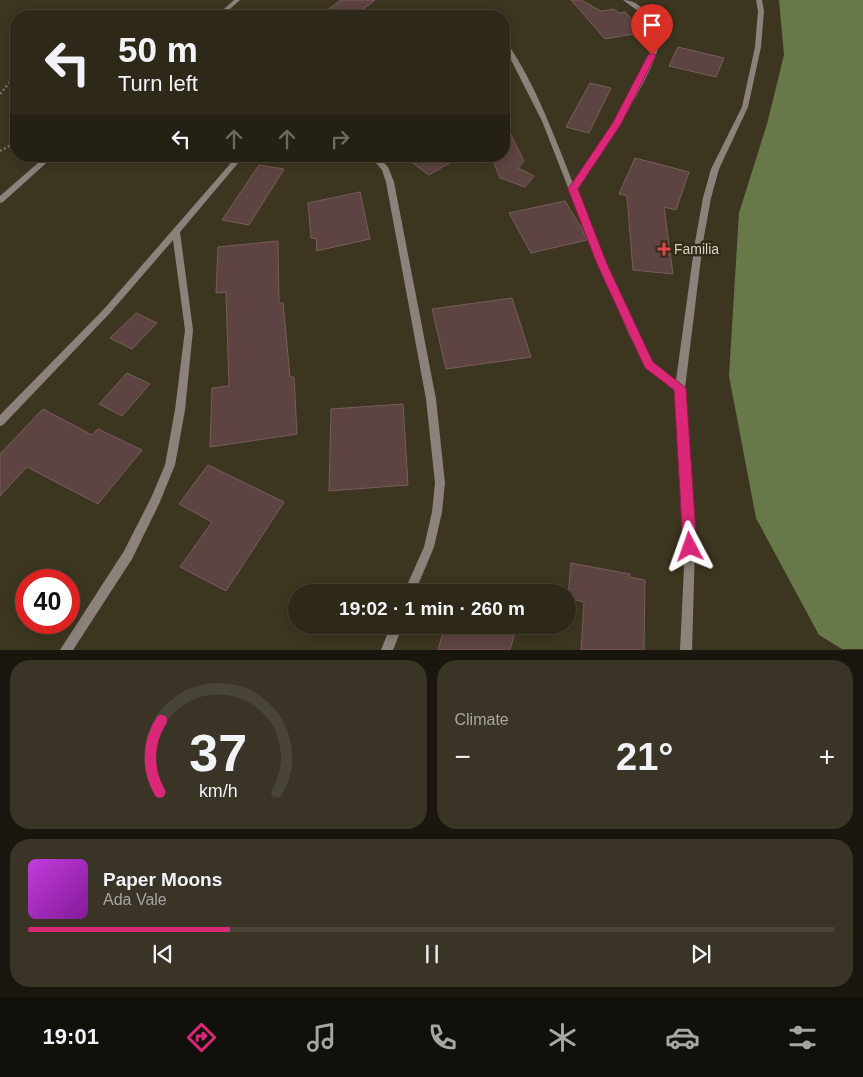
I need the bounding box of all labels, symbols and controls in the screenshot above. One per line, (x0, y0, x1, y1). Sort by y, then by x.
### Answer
pin (631, 4, 673, 55)
icon: arrive (638, 11, 666, 39)
icon: left (35, 30, 100, 95)
text: 50 m (118, 30, 198, 69)
text: Turn left (118, 71, 198, 96)
icon: left (167, 125, 195, 153)
icon: ahead (220, 125, 248, 153)
icon: ahead (273, 125, 301, 153)
icon: right (326, 125, 354, 153)
place label: Familia (674, 241, 719, 257)
marker: Familia (658, 243, 670, 255)
position arrow (663, 520, 715, 572)
speed limit sign: 40 (15, 569, 80, 634)
text: 19:02 · 1 min · 260 m (339, 598, 525, 619)
text: Climate (455, 711, 509, 728)
text: 37 (189, 724, 247, 782)
text: 21° (616, 736, 673, 778)
text: − (455, 741, 471, 772)
text: + (819, 741, 835, 772)
text: km/h (199, 781, 238, 801)
text: Paper Moons (103, 869, 222, 890)
text: Ada Vale (103, 891, 167, 908)
icon: previous (149, 940, 177, 968)
icon: pause (418, 940, 446, 968)
icon: next (687, 940, 715, 968)
icon: directions (184, 1020, 219, 1055)
icon: music (304, 1020, 339, 1055)
icon: phone (425, 1020, 460, 1055)
icon: climate (545, 1020, 580, 1055)
icon: car (665, 1020, 700, 1055)
icon: filters (785, 1020, 820, 1055)
text: 19:01 (43, 1024, 99, 1049)

